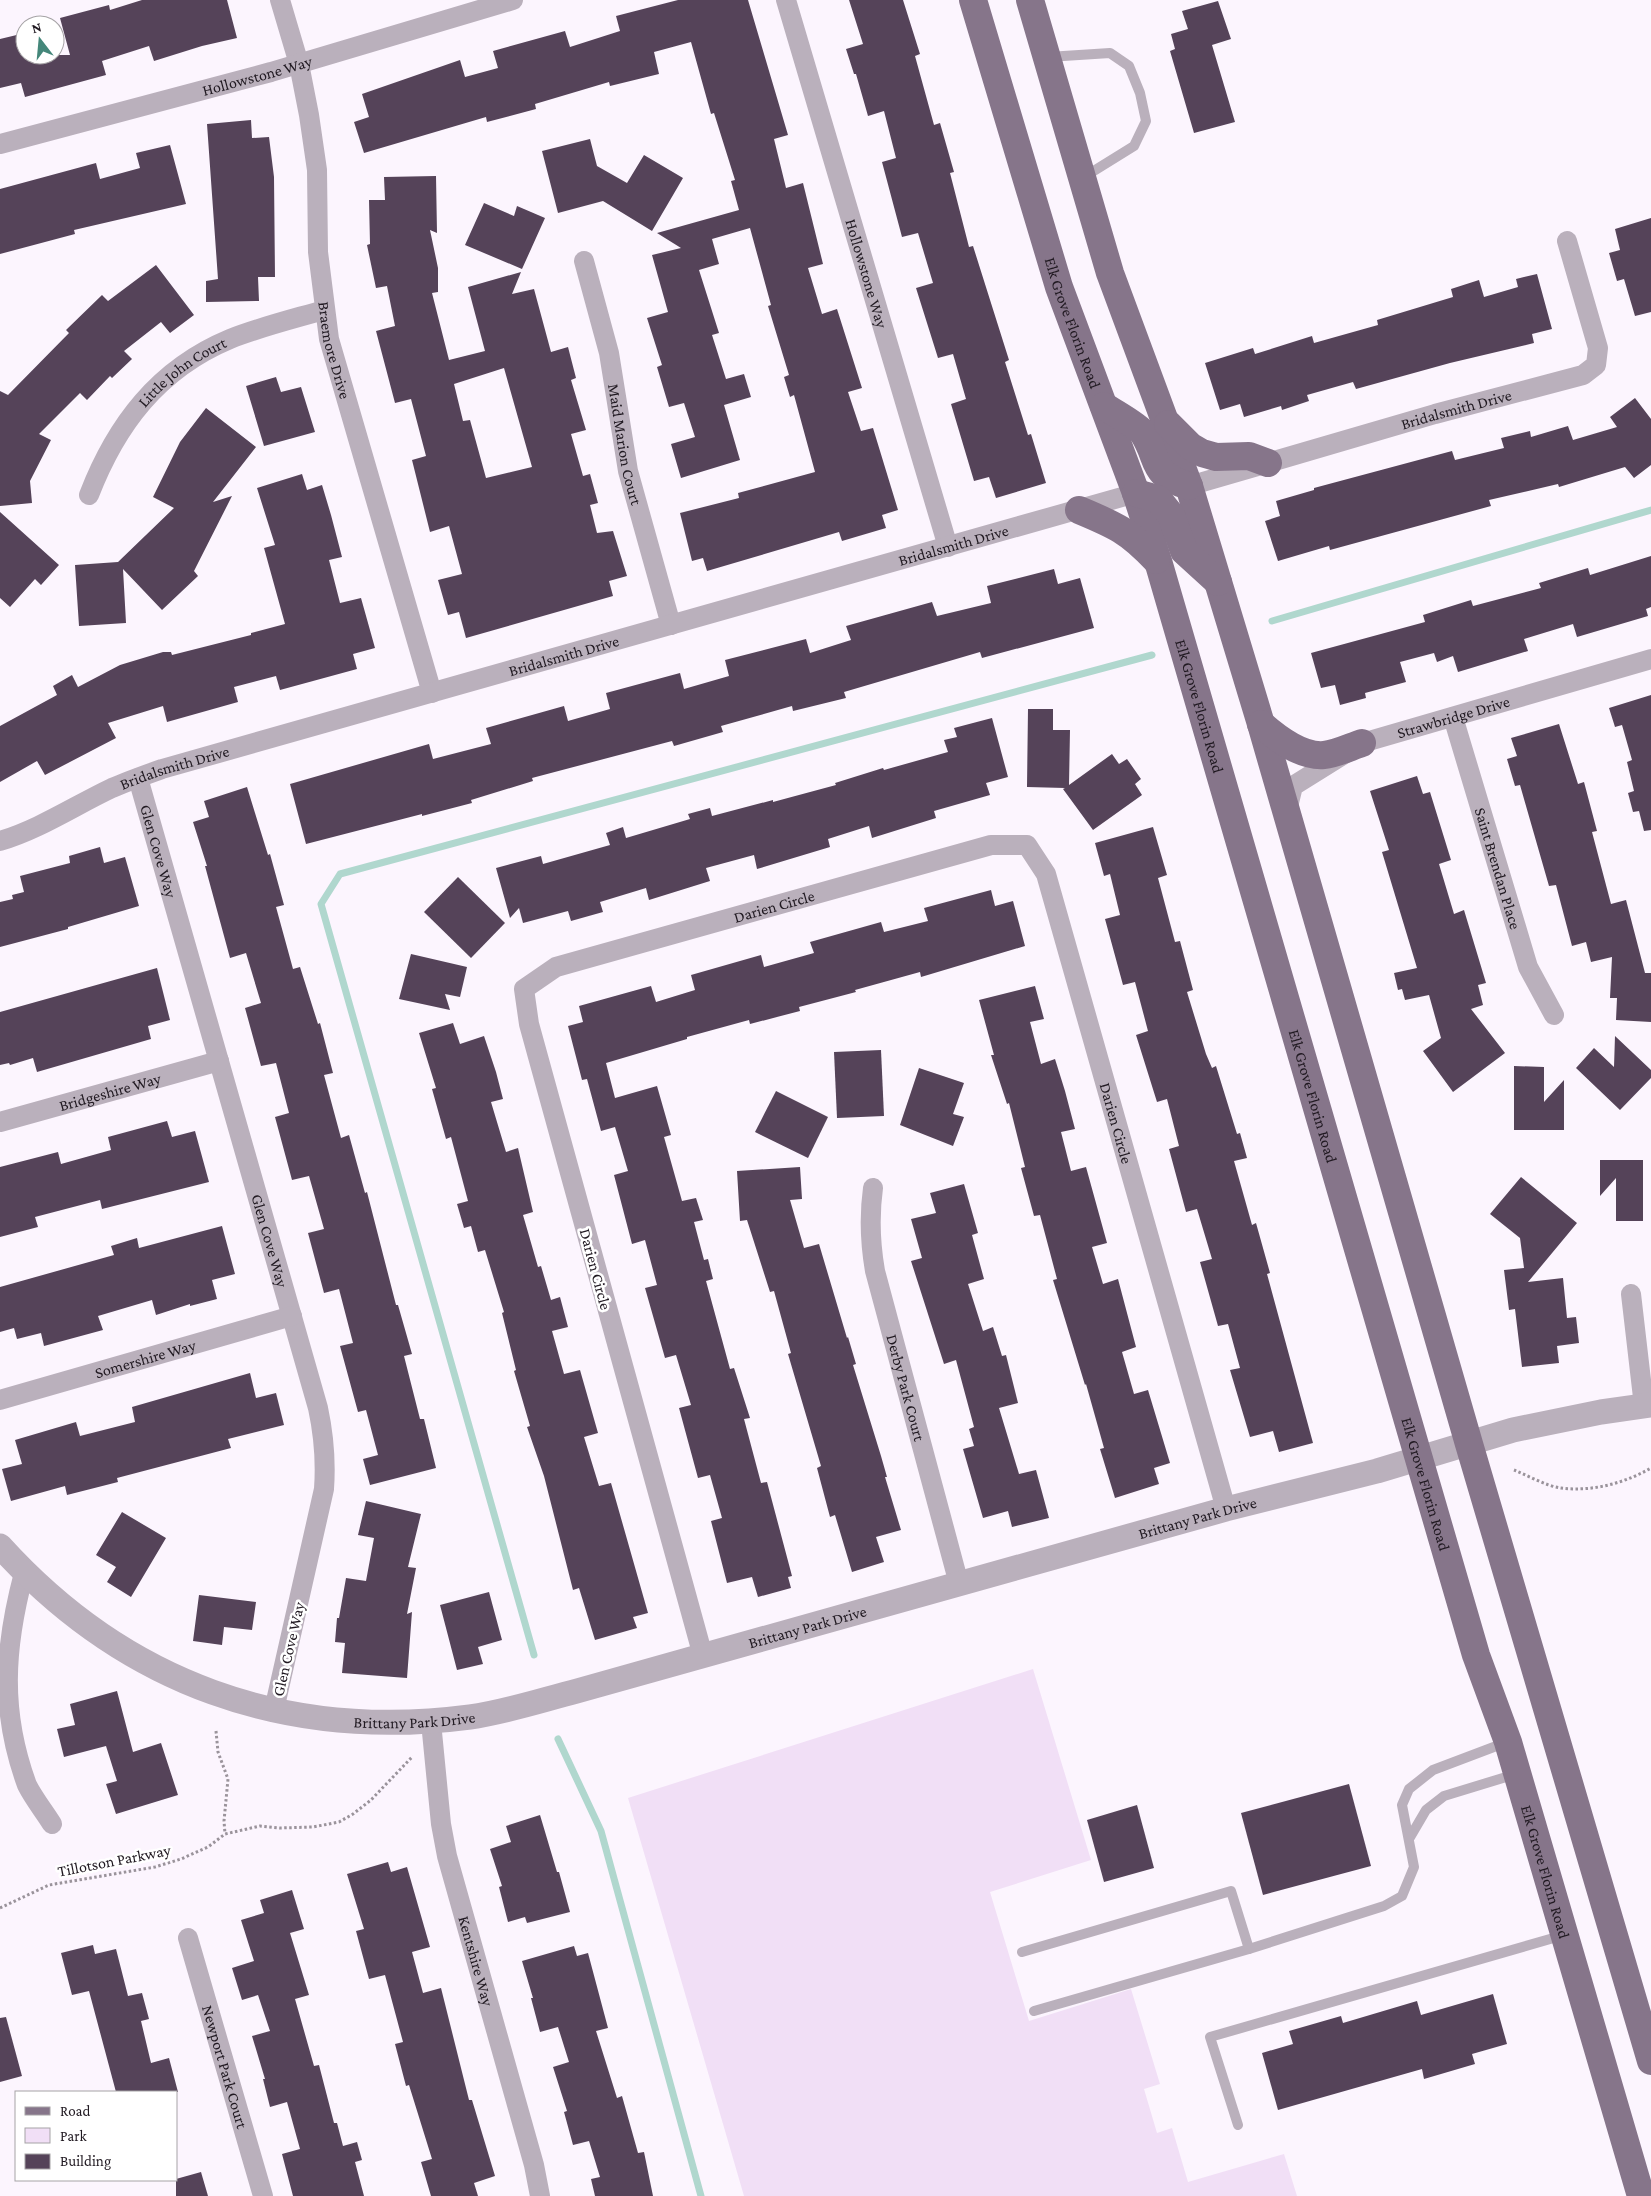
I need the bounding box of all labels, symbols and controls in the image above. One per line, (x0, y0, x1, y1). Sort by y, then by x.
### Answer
north arrow (15, 15, 65, 65)
text: N (30, 18, 44, 37)
street label: Hollowstone Way (200, 52, 315, 99)
street label: Hollowstone Way (842, 217, 891, 331)
street label: Elk Grove Florin Road (1042, 255, 1104, 391)
street label: Braemore Drive (315, 301, 354, 401)
street label: Little John Court (135, 334, 229, 410)
street label: Maid Marion Court (605, 382, 645, 508)
street label: Bridalsmith Drive (1399, 386, 1513, 433)
street label: Bridalsmith Drive (896, 522, 1010, 569)
street label: Bridalsmith Drive (507, 632, 621, 679)
street label: Elk Grove Florin Road (1172, 637, 1227, 775)
street label: Strawbridge Drive (1395, 693, 1512, 741)
street label: Bridalsmith Drive (117, 742, 231, 793)
street label: Glen Cove Way (137, 803, 180, 901)
street label: Saint Brendan Place (1472, 806, 1524, 931)
street label: Darien Circle (732, 887, 816, 926)
street label: Elk Grove Florin Road (1286, 1027, 1341, 1165)
street label: Bridgeshire Way (57, 1069, 164, 1114)
street label: Darien Circle (1097, 1081, 1136, 1166)
street label: Glen Cove Way (248, 1192, 291, 1290)
street label: Darien Circle (577, 1227, 615, 1312)
street label: Derby Park Court (883, 1332, 928, 1444)
street label: Somershire Way (93, 1336, 198, 1381)
street label: Elk Grove Florin Road (1398, 1415, 1453, 1553)
street label: Brittany Park Drive (1137, 1494, 1258, 1542)
street label: Glen Cove Way (269, 1600, 309, 1698)
street label: Brittany Park Drive (747, 1602, 868, 1652)
street label: Brittany Park Drive (353, 1708, 476, 1732)
street label: Elk Grove Florin Road (1518, 1803, 1573, 1941)
street label: Tillotson Parkway (56, 1841, 173, 1881)
street label: Kentshire Way (455, 1914, 497, 2009)
street label: Newport Park Court (199, 2003, 251, 2131)
legend (15, 2091, 178, 2181)
text: Road (60, 2103, 91, 2119)
text: Park (60, 2128, 87, 2144)
text: Building (60, 2153, 111, 2170)

